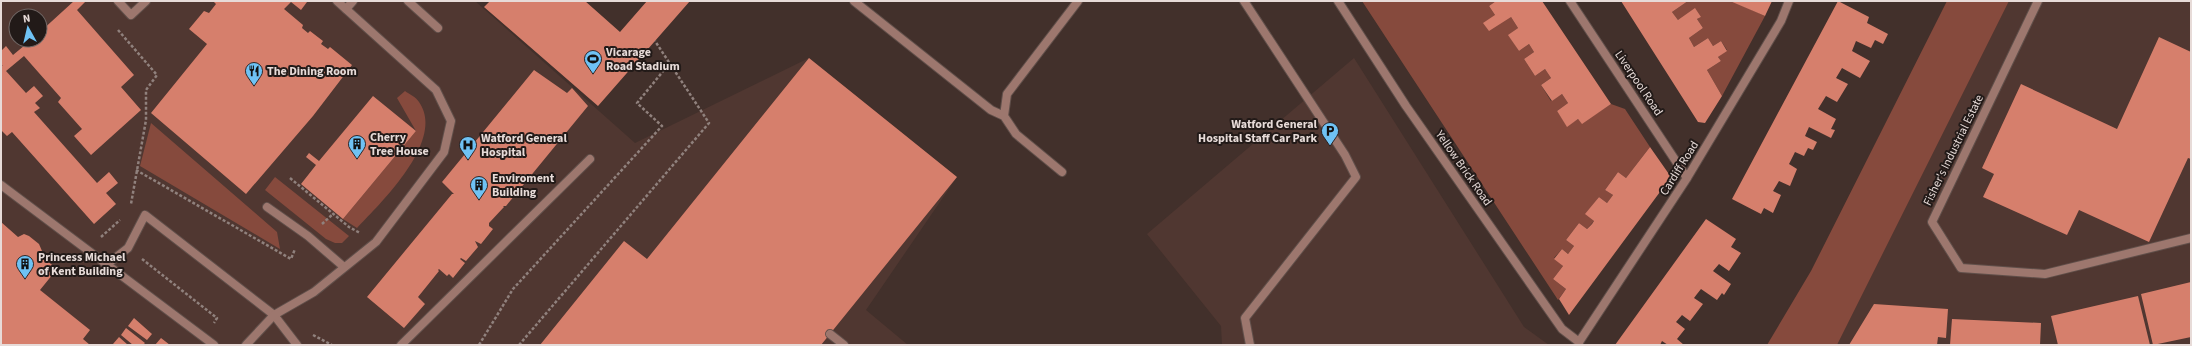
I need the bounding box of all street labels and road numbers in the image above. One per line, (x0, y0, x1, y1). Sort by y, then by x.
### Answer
street label: Liverpool Road (1610, 47, 1667, 119)
street label: Fisher's Industrial Estate (1919, 92, 1988, 209)
street label: Yellow Brick Road (1431, 126, 1496, 209)
street label: Cardiff Road (1656, 138, 1703, 199)

